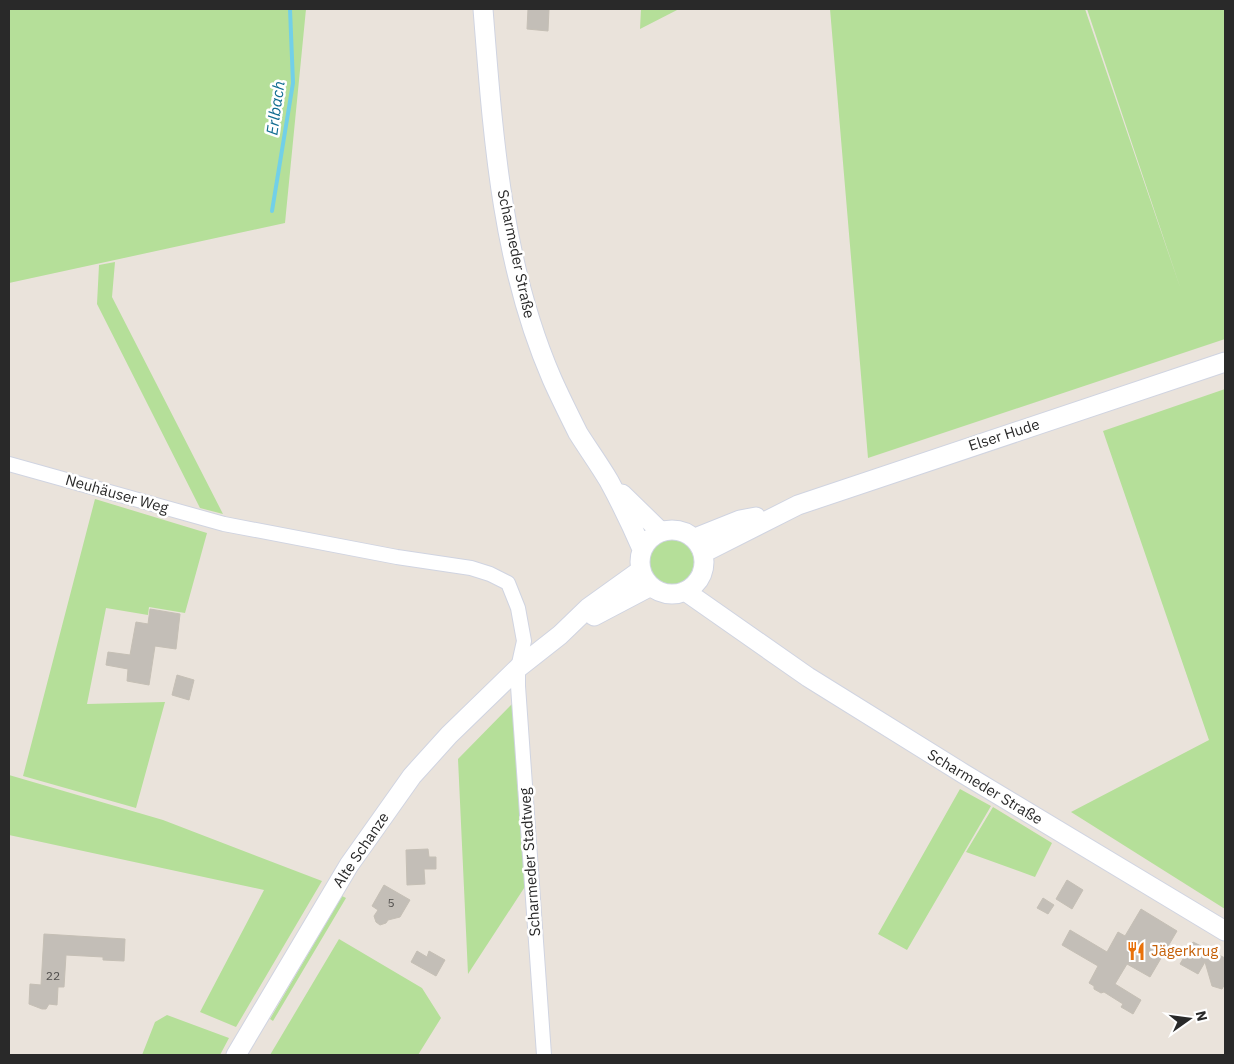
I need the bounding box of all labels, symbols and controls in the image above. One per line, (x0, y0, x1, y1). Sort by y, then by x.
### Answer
water label: Erlbach (261, 80, 289, 136)
street label: Scharmeder Straße (494, 188, 539, 320)
street label: Elser Hude (966, 414, 1042, 455)
street label: Neuhäuser Weg (63, 470, 171, 517)
street label: Scharmeder Straße (924, 745, 1046, 828)
street label: Scharmeder Stadtweg (515, 787, 544, 937)
street label: Alte Schanze (328, 808, 393, 891)
house number: 5 (387, 895, 395, 910)
restaurant icon: Jägerkrug (1125, 940, 1147, 962)
place label: Jägerkrug (1151, 941, 1218, 960)
house number: 22 (46, 968, 60, 983)
north arrow (1164, 994, 1214, 1044)
text: N (1192, 1009, 1212, 1023)

